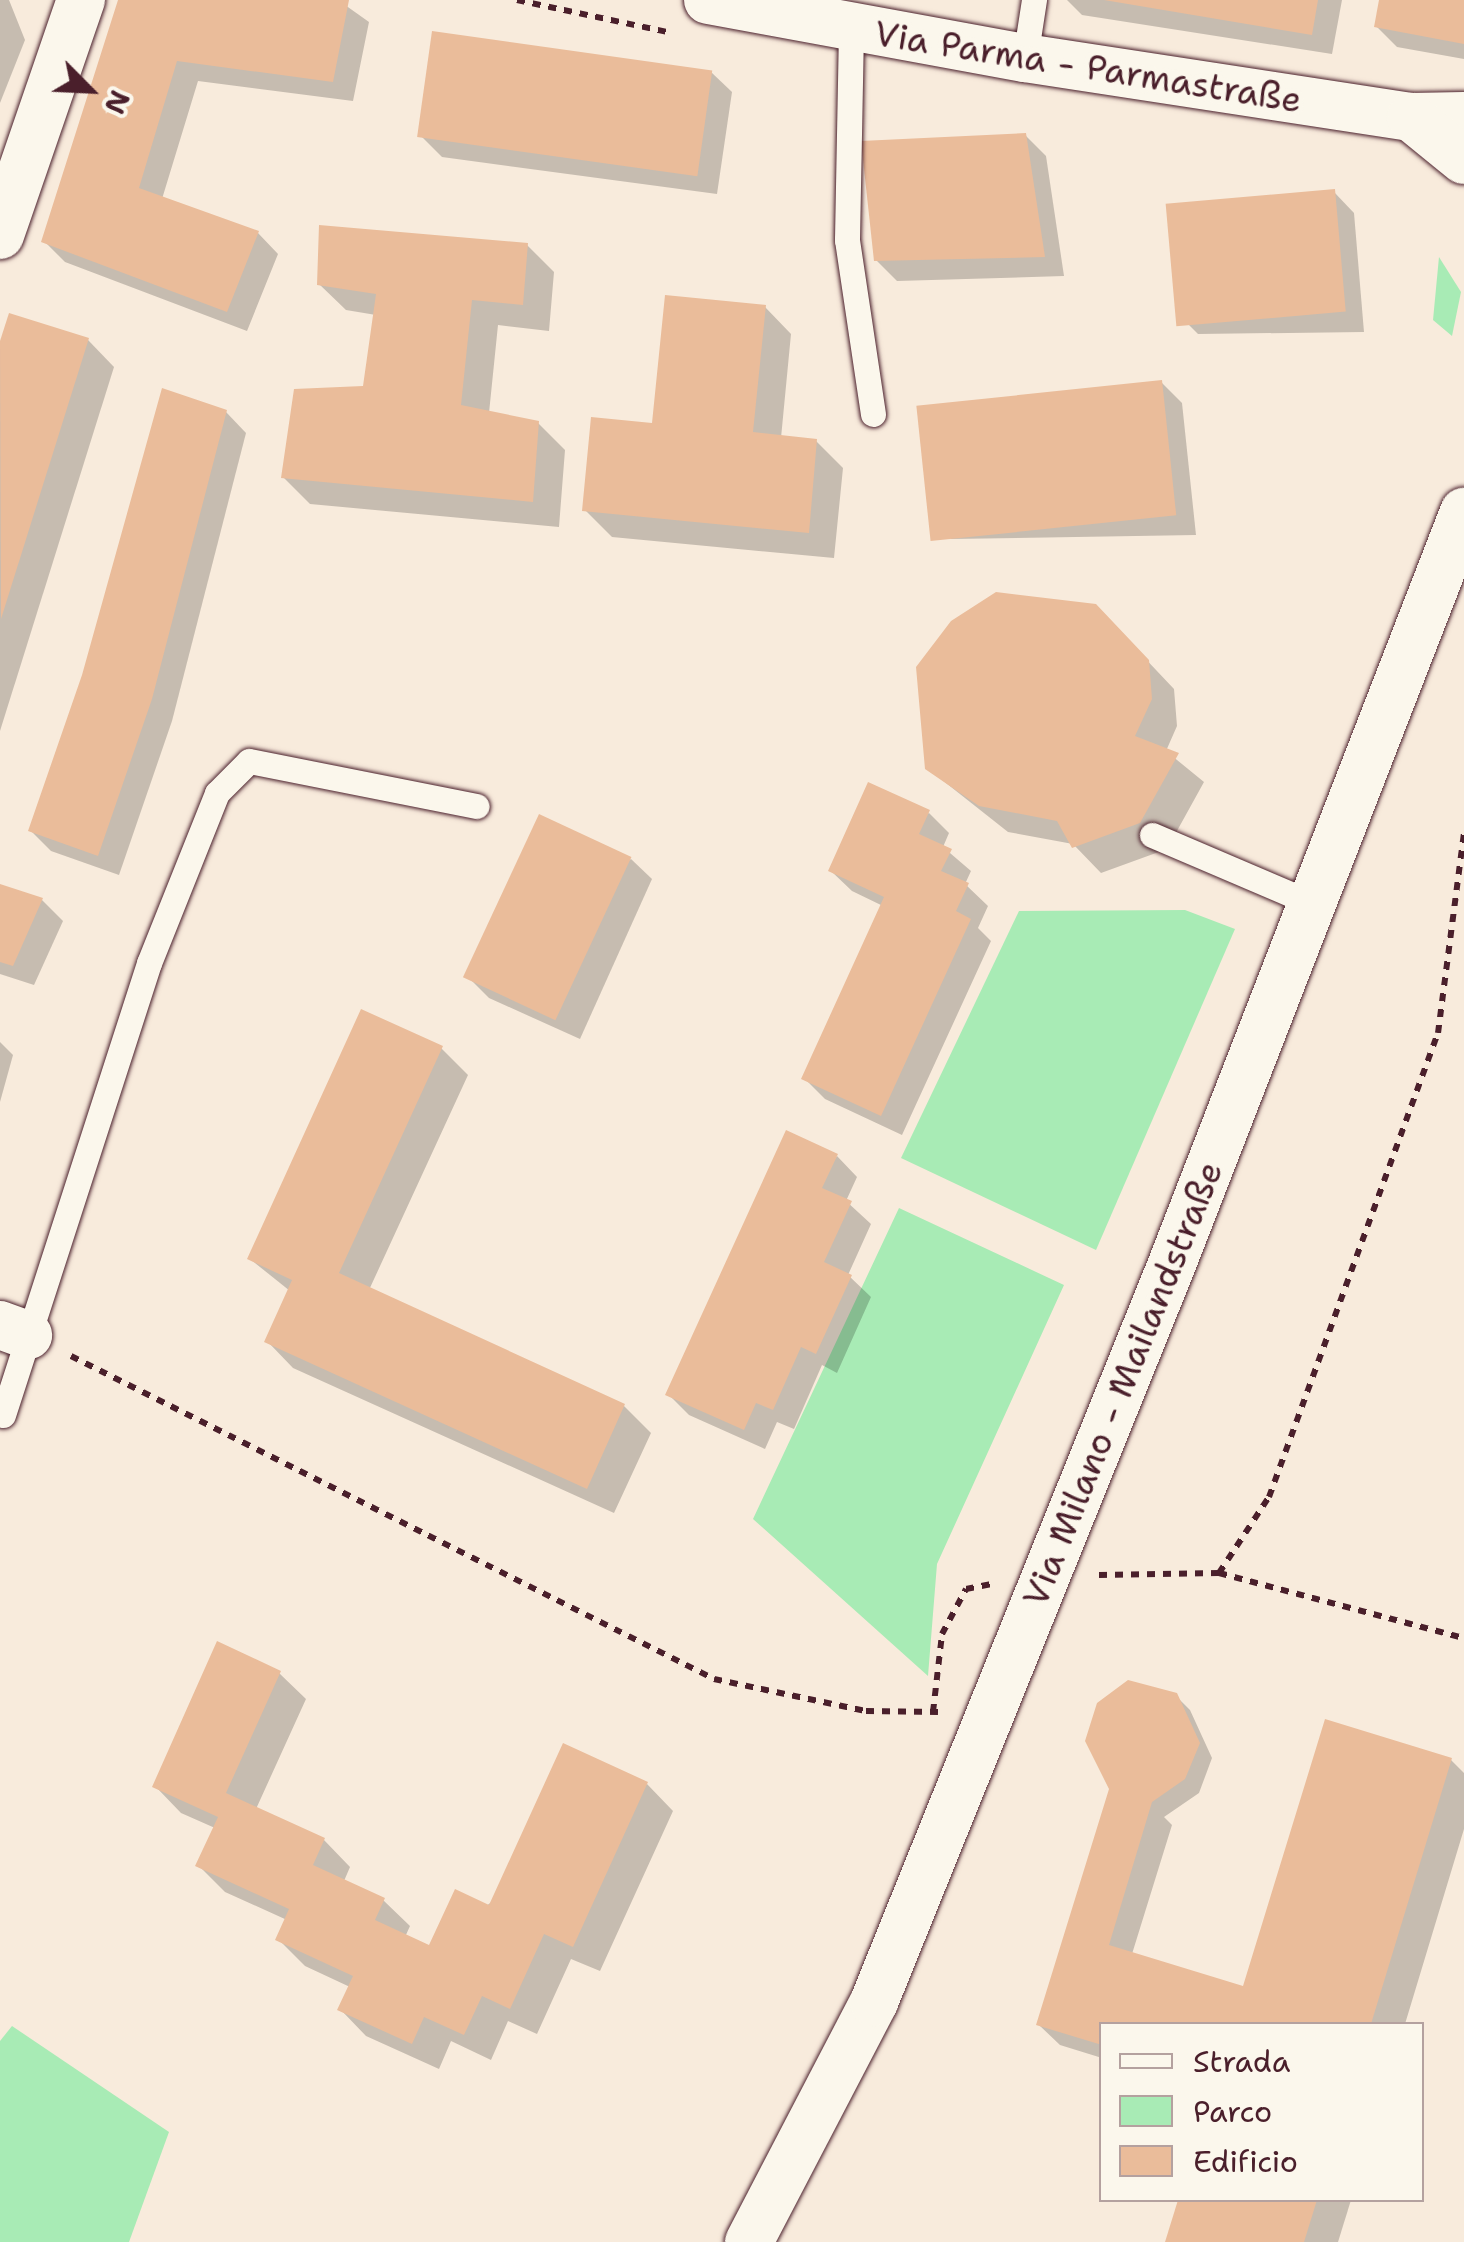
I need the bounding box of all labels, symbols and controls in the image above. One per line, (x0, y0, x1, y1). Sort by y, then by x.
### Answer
street label: Via Parma - Parmastraße (871, 12, 1305, 122)
north arrow (40, 40, 140, 140)
text: N (96, 84, 139, 120)
street label: Via Milano - Mailandstraße (1014, 1155, 1232, 1613)
legend (1099, 2022, 1424, 2202)
text: Strada (1193, 2041, 1291, 2082)
text: Parco (1193, 2091, 1272, 2132)
text: Edificio (1193, 2141, 1298, 2182)

